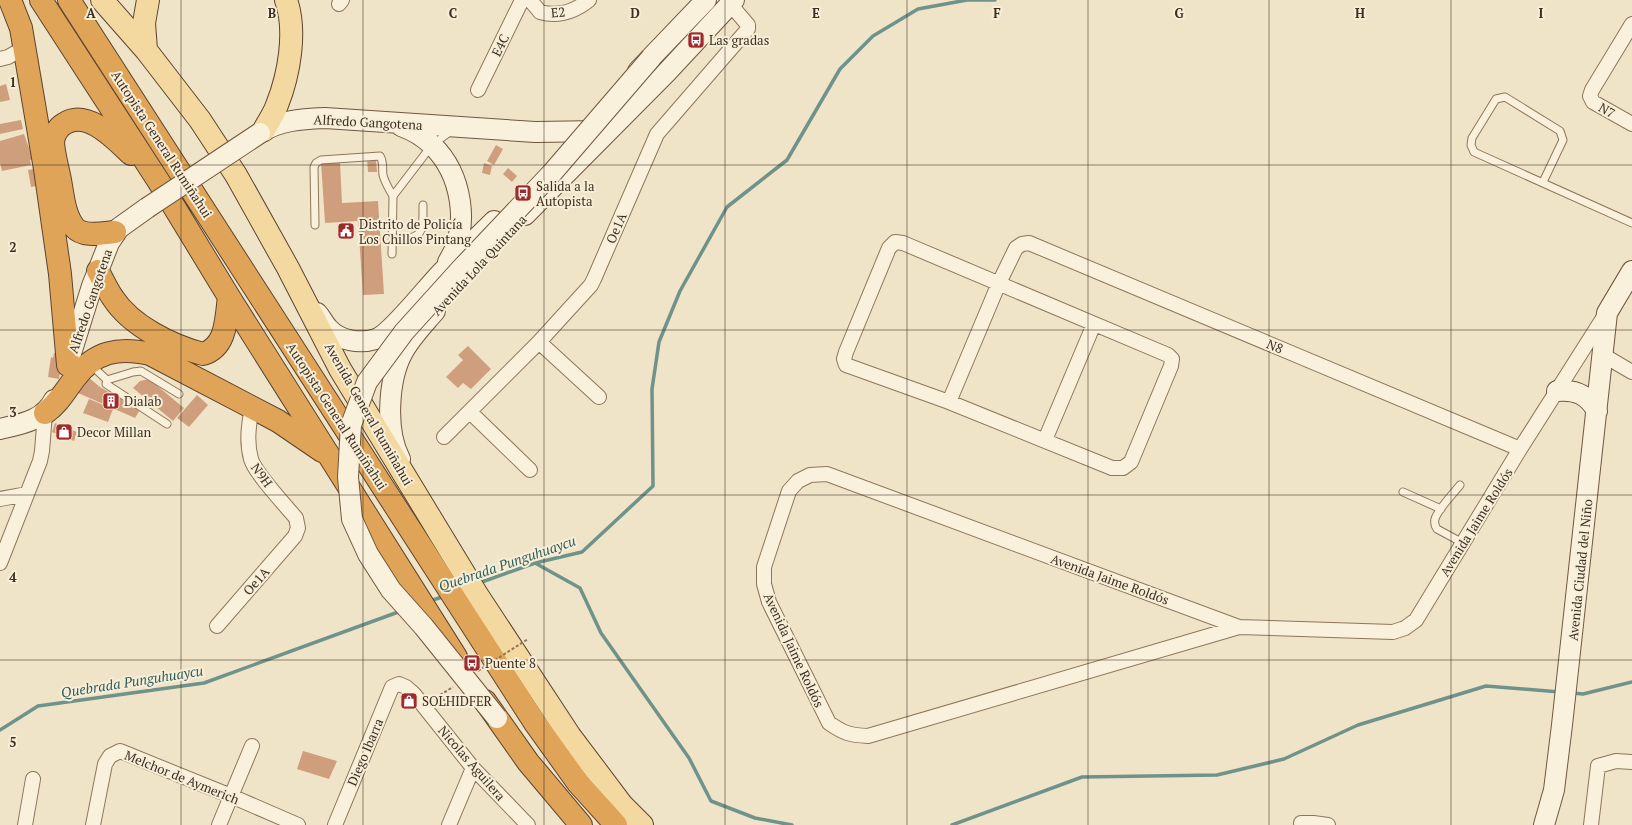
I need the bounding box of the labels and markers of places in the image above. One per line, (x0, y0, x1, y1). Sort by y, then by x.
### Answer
bus stop icon: Las gradas (686, 30, 706, 50)
place label: Las gradas (709, 31, 769, 49)
place label: Salida a la Autopista (536, 177, 595, 210)
bus stop icon: Salida a la Autopista (513, 183, 533, 203)
place label: Distrito de Policía Los Chillos Pintang (359, 215, 471, 248)
public building icon: Distrito de Policía Los Chillos Pintang (336, 221, 356, 241)
building icon: Dialab (101, 391, 121, 411)
place label: Dialab (124, 392, 161, 410)
shop icon: Decor Millan (54, 422, 74, 442)
place label: Decor Millan (77, 423, 151, 441)
bus stop icon: Puente 8 (462, 653, 482, 673)
place label: Puente 8 (485, 654, 536, 672)
shop icon: SOLHIDFER (399, 691, 419, 711)
place label: SOLHIDFER (422, 692, 493, 710)

